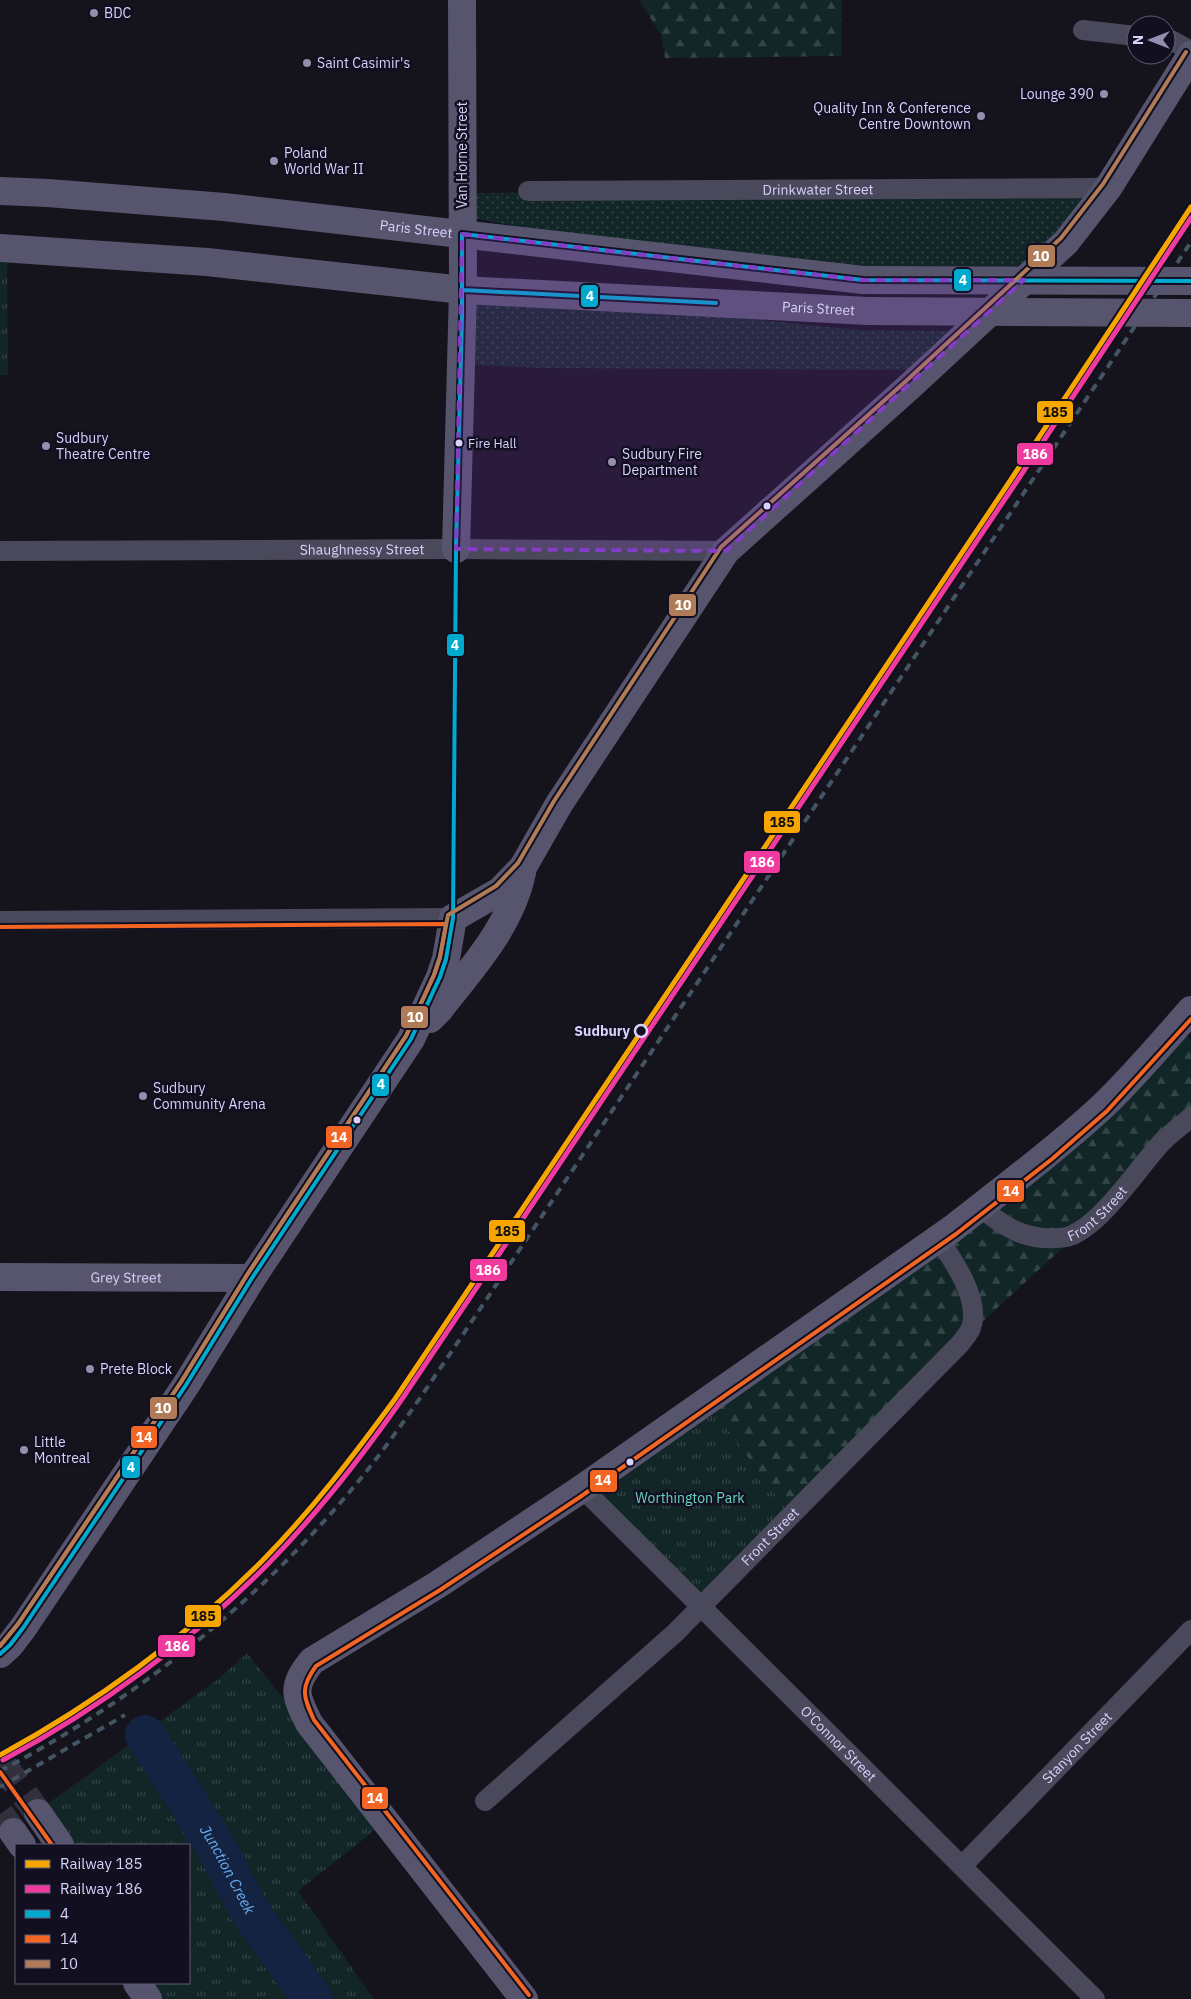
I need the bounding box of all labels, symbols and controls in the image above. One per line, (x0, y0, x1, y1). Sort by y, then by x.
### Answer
place label: BDC (104, 4, 132, 22)
marker: BDC (88, 7, 100, 19)
north arrow (1126, 15, 1176, 65)
text: N (1129, 35, 1147, 45)
place label: Saint Casimir's (317, 54, 410, 72)
marker: Saint Casimir's (301, 57, 313, 69)
place label: Lounge 390 (1020, 85, 1094, 103)
marker: Lounge 390 (1098, 88, 1110, 100)
place label: Quality Inn & Conference Centre Downtown (813, 99, 971, 133)
street label: Van Horne Street (453, 101, 471, 209)
marker: Quality Inn & Conference Centre Downtown (975, 110, 987, 122)
place label: Poland World War II (284, 144, 364, 178)
marker: Poland World War II (268, 155, 280, 167)
street label: Drinkwater Street (762, 180, 874, 199)
street label: Paris Street (379, 216, 454, 242)
line badge: 10 (1027, 244, 1056, 268)
text: 10 (1033, 247, 1049, 265)
line badge: 4 (953, 268, 972, 292)
text: 4 (959, 271, 967, 289)
line badge: 4 (580, 284, 599, 308)
text: 4 (586, 287, 594, 305)
street label: Paris Street (782, 298, 856, 319)
line badge: 185 (1036, 400, 1074, 424)
text: 185 (1042, 403, 1068, 421)
place label: Sudbury Theatre Centre (56, 429, 150, 463)
place label: Fire Hall (468, 435, 517, 452)
marker: Fire Hall (454, 438, 464, 448)
marker: Sudbury Theatre Centre (40, 440, 52, 452)
line badge: 186 (1016, 442, 1054, 466)
place label: Sudbury Fire Department (622, 445, 702, 479)
text: 186 (1022, 445, 1048, 463)
marker: Sudbury Fire Department (606, 456, 618, 468)
unlabelled marker (762, 501, 772, 511)
street label: Shaughnessy Street (300, 540, 424, 559)
line badge: 10 (668, 593, 697, 617)
text: 10 (675, 596, 691, 614)
line badge: 4 (446, 633, 465, 657)
text: 4 (451, 636, 459, 654)
line badge: 185 (763, 810, 801, 834)
text: 185 (769, 813, 795, 831)
line badge: 186 (743, 850, 781, 874)
text: 186 (749, 853, 775, 871)
line badge: 10 (400, 1005, 429, 1029)
text: 10 (407, 1008, 423, 1026)
place label: Sudbury (574, 1022, 631, 1040)
marker: Sudbury (634, 1024, 648, 1038)
line badge: 4 (371, 1073, 390, 1097)
text: 4 (377, 1075, 385, 1093)
place label: Sudbury Community Arena (153, 1079, 266, 1113)
marker: Sudbury Community Arena (137, 1090, 149, 1102)
unlabelled marker (352, 1115, 362, 1125)
line badge: 14 (325, 1125, 353, 1149)
text: 14 (331, 1128, 347, 1146)
line badge: 14 (996, 1179, 1025, 1203)
text: 14 (1003, 1182, 1019, 1200)
street label: Front Street (1065, 1182, 1131, 1245)
line badge: 185 (488, 1219, 526, 1243)
text: 185 (494, 1222, 520, 1240)
line badge: 186 (469, 1258, 508, 1282)
text: 186 (475, 1261, 501, 1279)
street label: Grey Street (90, 1268, 162, 1287)
place label: Prete Block (100, 1360, 173, 1378)
marker: Prete Block (84, 1363, 96, 1375)
line badge: 10 (149, 1396, 178, 1420)
text: 10 (155, 1399, 171, 1417)
line badge: 14 (130, 1425, 158, 1449)
text: 14 (136, 1428, 152, 1446)
place label: Little Montreal (34, 1433, 90, 1467)
marker: Little Montreal (18, 1444, 30, 1456)
line badge: 4 (121, 1455, 141, 1479)
unlabelled marker (625, 1457, 635, 1467)
text: 4 (127, 1458, 135, 1476)
line badge: 14 (589, 1469, 618, 1493)
text: 14 (595, 1471, 611, 1489)
park label: Worthington Park (635, 1489, 745, 1507)
street label: Front Street (737, 1503, 803, 1570)
line badge: 185 (184, 1604, 222, 1628)
text: 185 (190, 1607, 216, 1625)
line badge: 186 (157, 1634, 196, 1658)
text: 186 (164, 1637, 190, 1655)
street label: O'Connor Street (797, 1702, 880, 1785)
street label: Stanyon Street (1038, 1708, 1116, 1787)
line badge: 14 (361, 1786, 389, 1810)
text: 14 (367, 1789, 383, 1807)
water label: Junction Creek (196, 1821, 260, 1917)
legend (15, 1844, 190, 1984)
text: Railway 185 (60, 1854, 143, 1873)
text: Railway 186 (60, 1879, 143, 1898)
text: 4 (60, 1904, 69, 1923)
text: 14 (60, 1929, 78, 1948)
text: 10 (60, 1954, 78, 1973)

